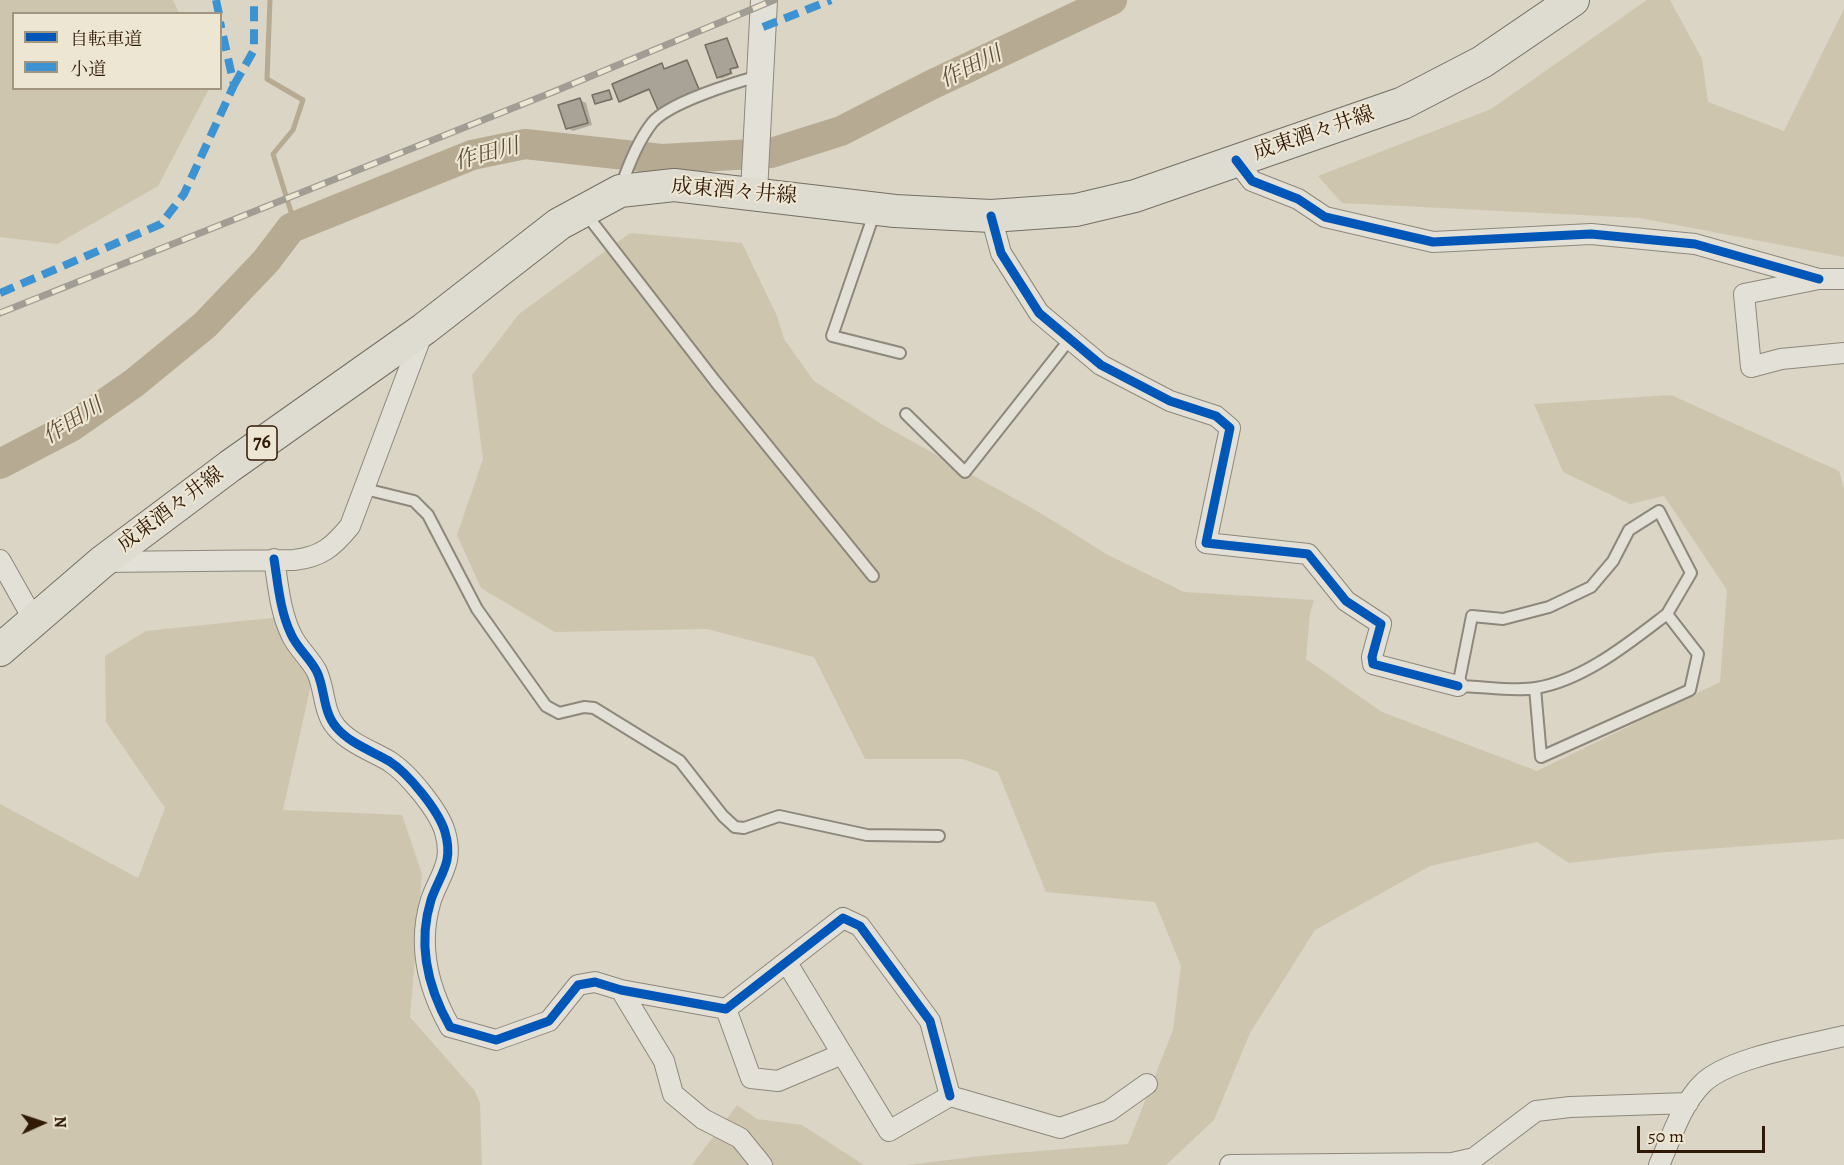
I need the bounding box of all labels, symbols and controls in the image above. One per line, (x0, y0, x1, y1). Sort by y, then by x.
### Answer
legend (12, 12, 222, 90)
text: 自転車道 (70, 27, 142, 51)
water label: 作田川 (936, 42, 1006, 94)
text: 小道 (70, 57, 106, 81)
street label: 成東酒々井線 (1250, 102, 1378, 166)
water label: 作田川 (452, 134, 522, 176)
street label: 成東酒々井線 (670, 174, 798, 210)
water label: 作田川 (38, 393, 108, 451)
road number: 76 (247, 426, 277, 460)
street label: 成東酒々井線 (113, 462, 229, 558)
north arrow (12, 1093, 72, 1153)
scale bar (1640, 1114, 1768, 1152)
text: N (49, 1116, 71, 1128)
text: 50 m (1648, 1124, 1684, 1148)

